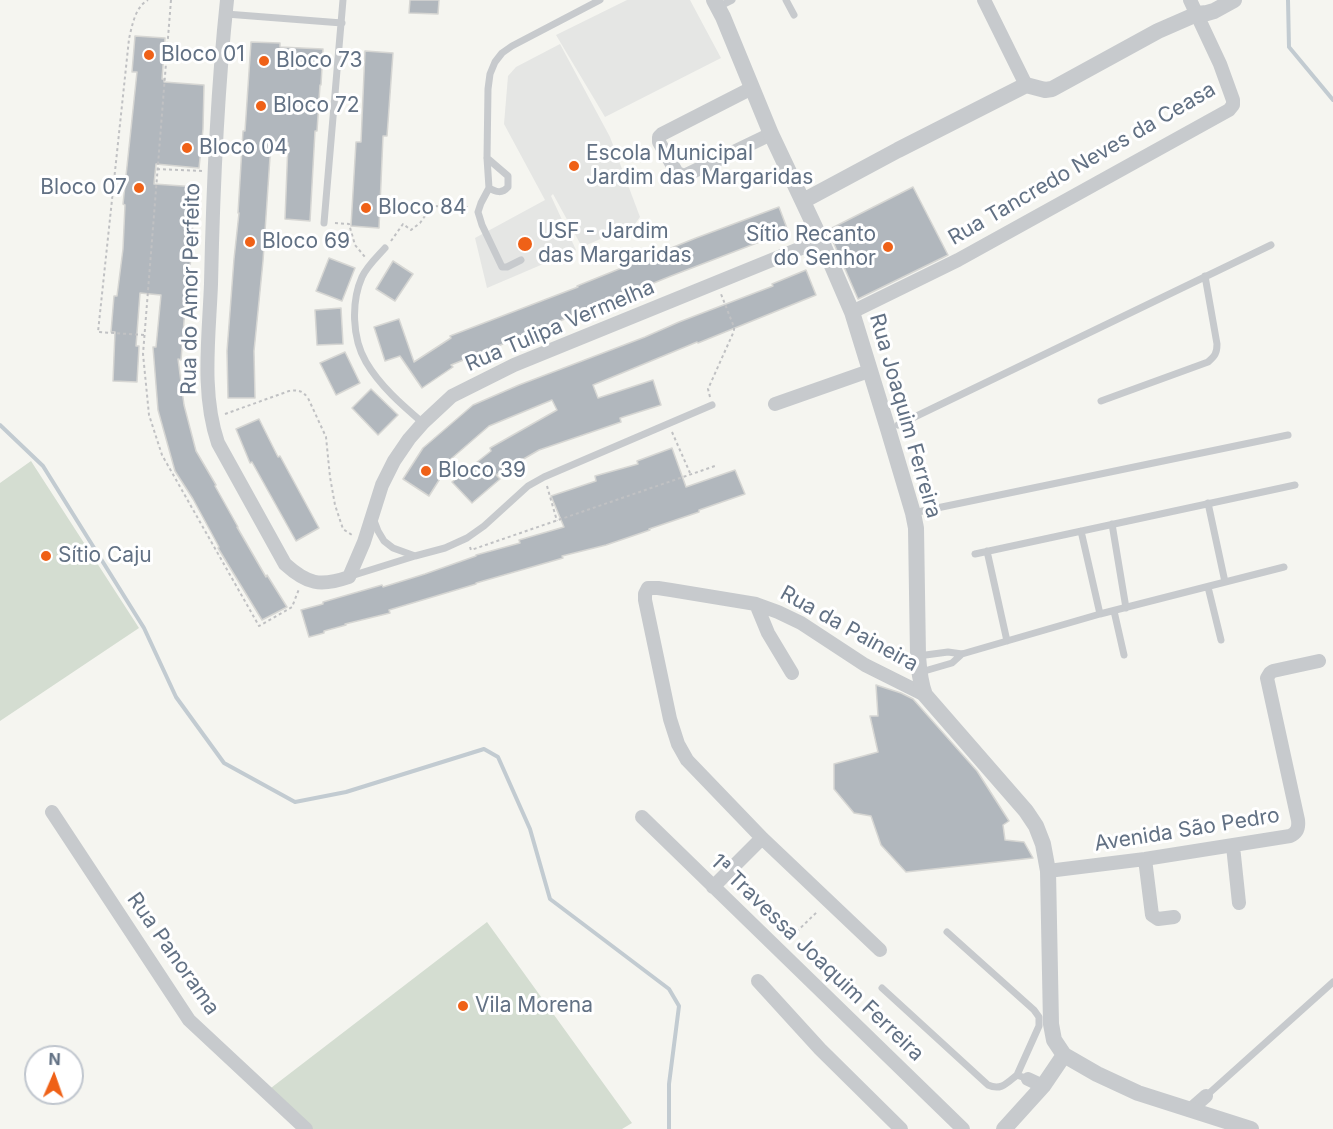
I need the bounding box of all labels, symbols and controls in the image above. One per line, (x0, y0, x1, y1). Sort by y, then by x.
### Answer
place label: Bloco 01 (161, 42, 245, 68)
marker: Bloco 01 (142, 48, 156, 62)
place label: Bloco 73 (276, 48, 362, 74)
marker: Bloco 73 (257, 54, 271, 68)
street label: Rua Tancredo Neves da Ceasa (944, 77, 1220, 251)
place label: Bloco 72 (273, 93, 360, 119)
marker: Bloco 72 (254, 99, 268, 113)
place label: Bloco 04 (199, 135, 288, 161)
marker: Bloco 04 (180, 141, 194, 155)
place label: Escola Municipal Jardim das Margaridas (586, 141, 813, 191)
marker: Escola Municipal Jardim das Margaridas (567, 159, 581, 173)
place label: Bloco 07 (40, 175, 127, 201)
marker: Bloco 07 (132, 181, 146, 195)
street label: Rua do Amor Perfeito (177, 183, 205, 395)
place label: Bloco 84 (378, 195, 466, 221)
marker: Bloco 84 (359, 201, 373, 215)
place label: USF - Jardim das Margaridas (538, 219, 692, 269)
place label: Sítio Recanto do Senhor (746, 222, 876, 272)
place label: Bloco 69 (262, 229, 350, 255)
marker: Bloco 69 (243, 235, 257, 249)
marker: USF - Jardim das Margaridas (516, 235, 534, 253)
marker: Sítio Recanto do Senhor (881, 240, 895, 254)
street label: Rua Tulipa Vermelha (462, 275, 658, 377)
street label: Rua Joaquim Ferreira (864, 311, 946, 521)
place label: Bloco 39 (438, 458, 526, 484)
marker: Bloco 39 (419, 464, 433, 478)
place label: Sítio Caju (58, 543, 152, 569)
marker: Sítio Caju (39, 549, 53, 563)
street label: Rua da Paineira (776, 581, 922, 677)
street label: Avenida São Pedro (1093, 803, 1281, 857)
street label: 1ª Travessa Joaquim Ferreira (705, 849, 929, 1067)
street label: Rua Panorama (121, 888, 225, 1020)
place label: Vila Morena (475, 993, 593, 1019)
marker: Vila Morena (456, 999, 470, 1013)
north arrow (24, 1045, 84, 1105)
text: N (48, 1049, 61, 1069)

